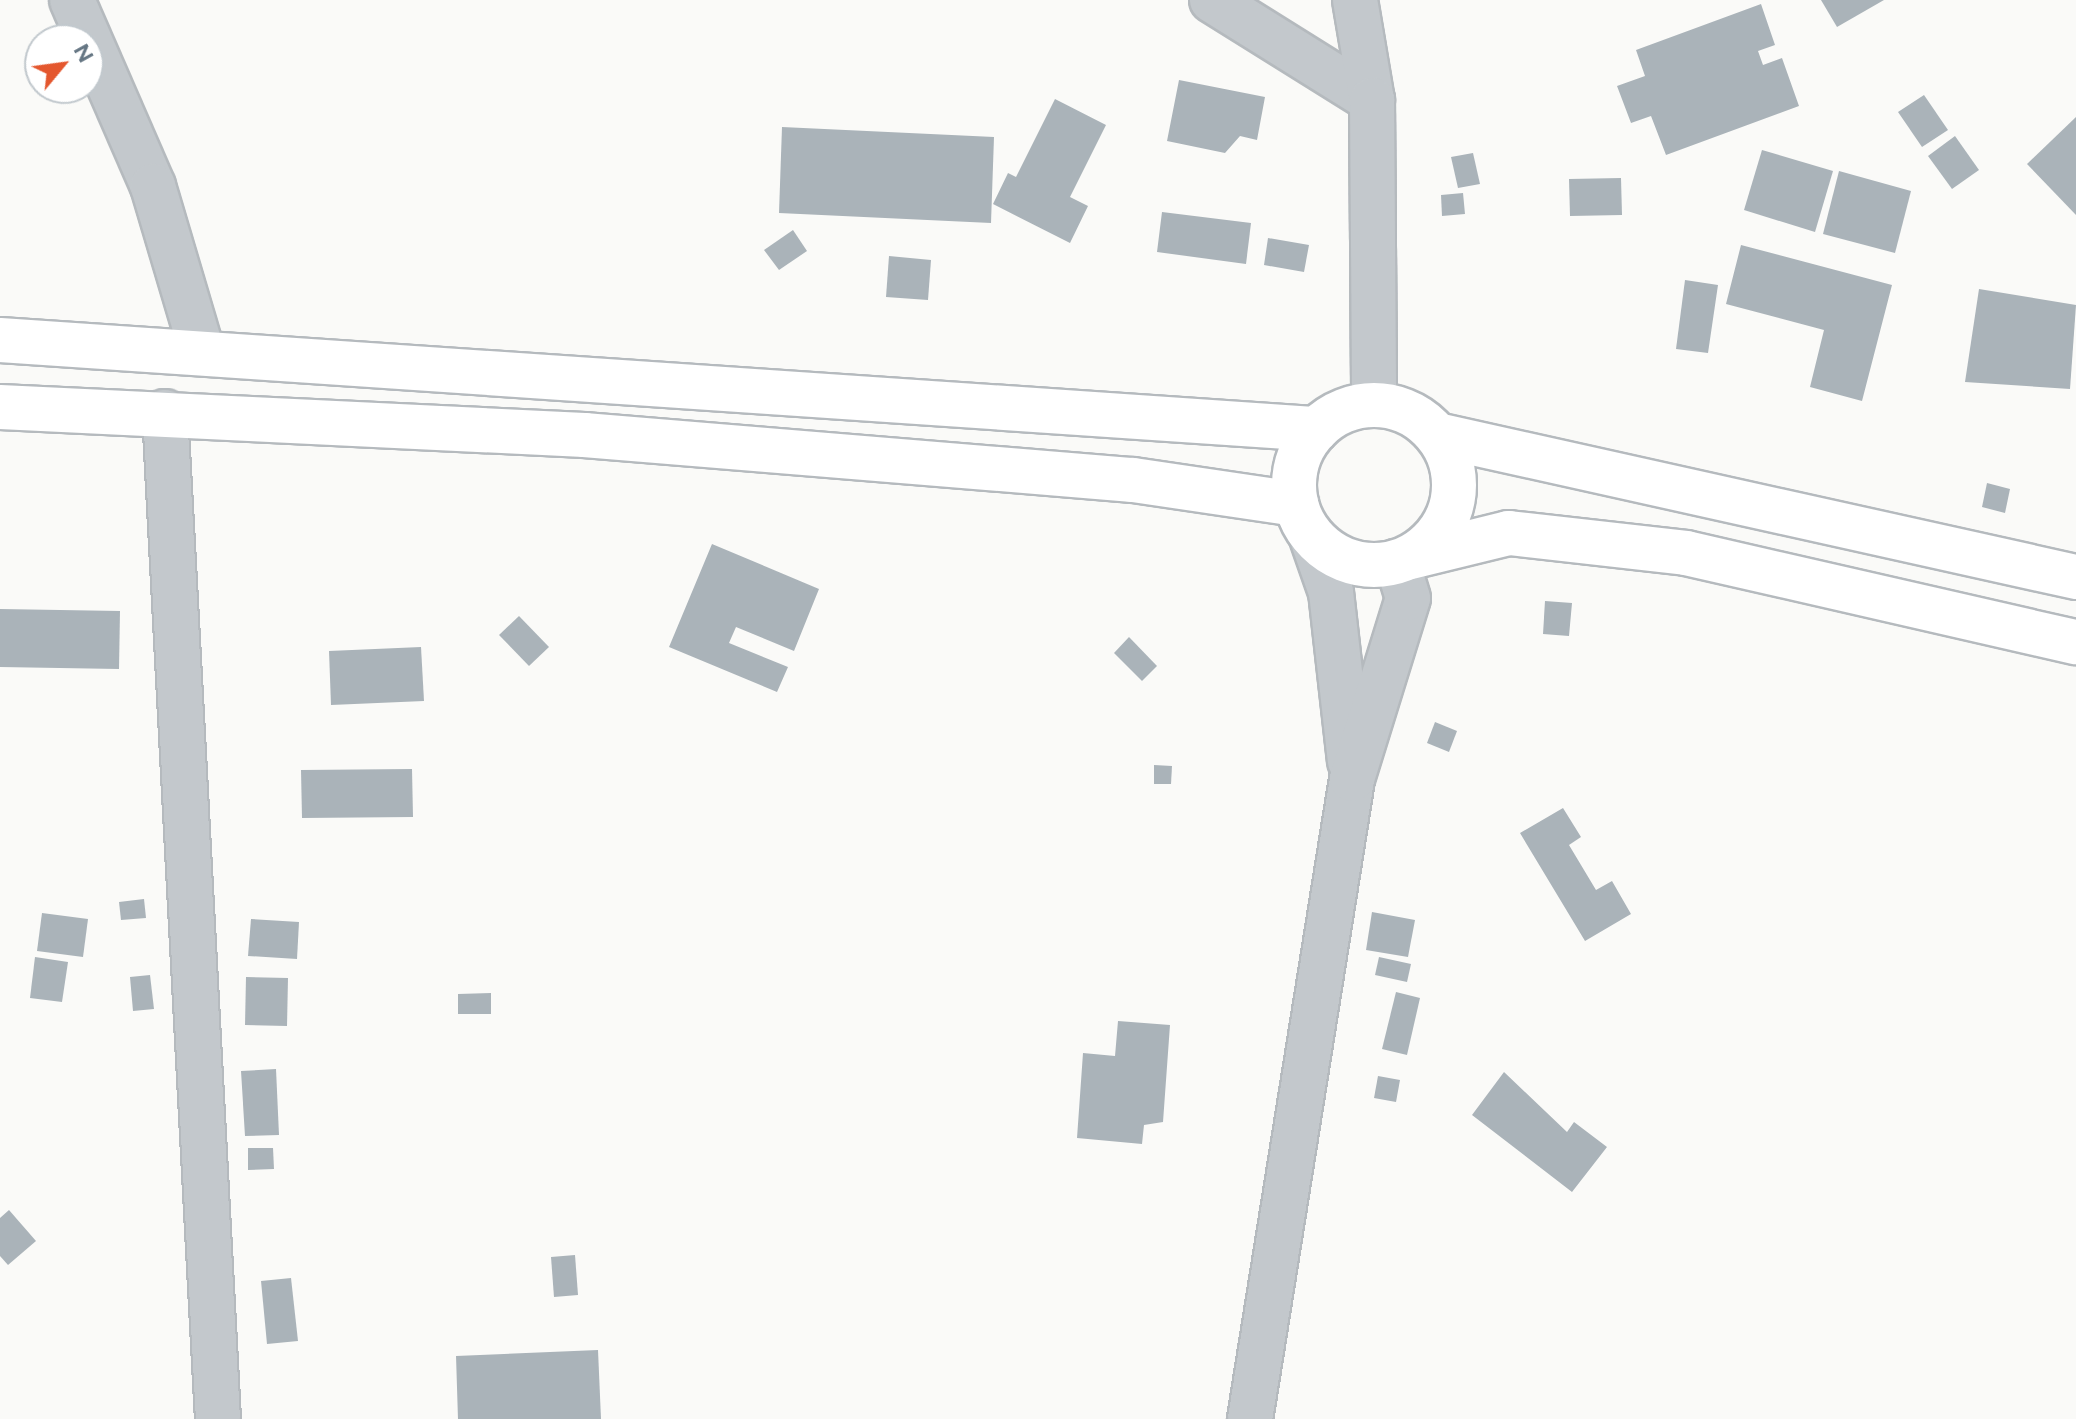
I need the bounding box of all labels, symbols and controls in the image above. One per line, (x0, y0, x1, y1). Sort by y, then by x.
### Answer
north arrow (24, 24, 104, 104)
text: N (68, 39, 100, 67)

